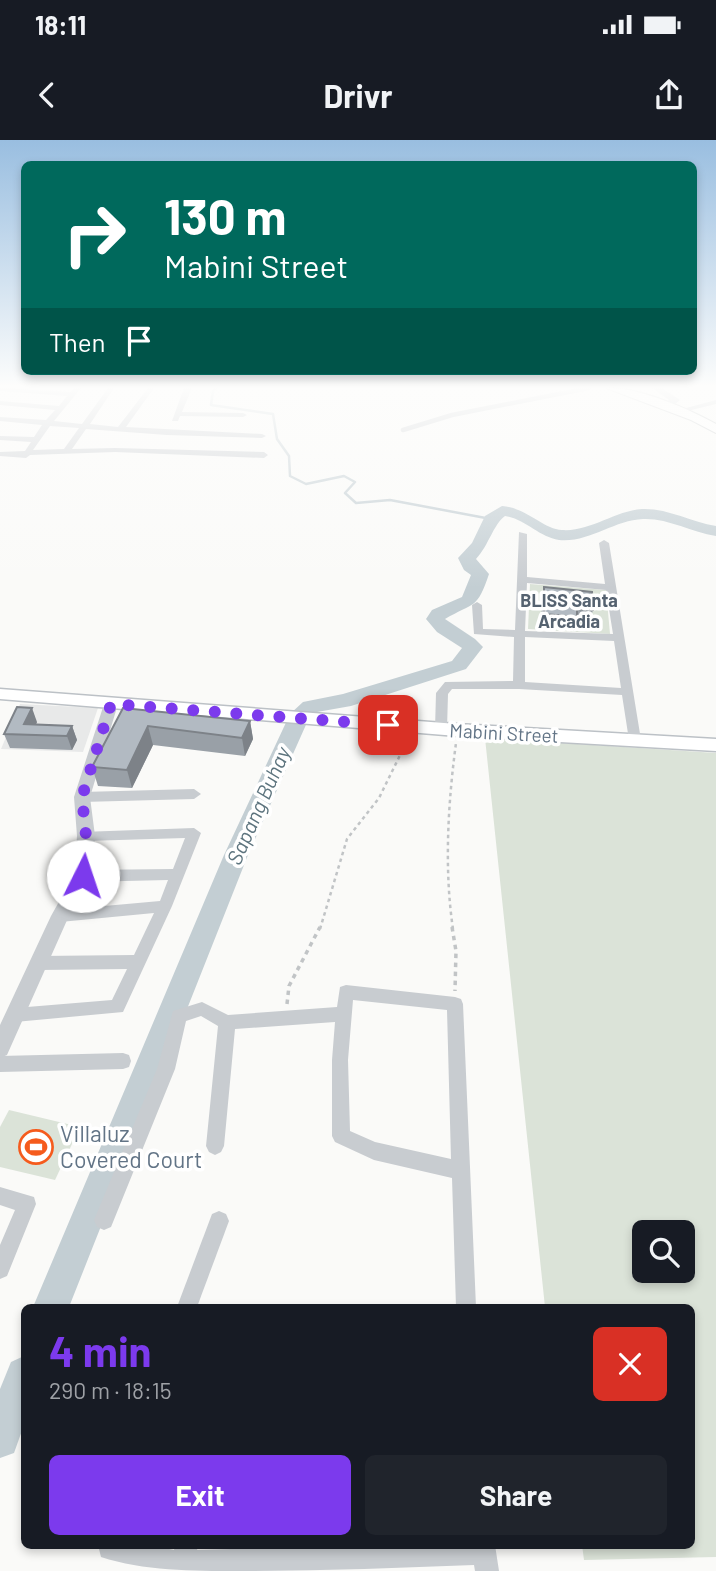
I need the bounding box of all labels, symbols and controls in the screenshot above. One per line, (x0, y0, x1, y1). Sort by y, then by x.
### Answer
text: 18:11 (35, 9, 86, 40)
icon: back (28, 76, 66, 114)
text: Drivr (323, 76, 393, 114)
icon: share (650, 76, 688, 114)
text: 130 m (164, 186, 286, 245)
icon: right (49, 189, 140, 280)
text: Mabini Street (164, 246, 348, 284)
icon: arrive (120, 322, 158, 360)
text: Then (49, 326, 106, 357)
district label: BLISS Santa Arcadia (520, 589, 618, 632)
pin (358, 695, 418, 755)
icon: arrive (369, 706, 407, 744)
street label: Mabini Street (449, 718, 559, 747)
water label: Sapang Buhay (221, 742, 295, 868)
position arrow (46, 839, 120, 913)
place label: Villaluz Covered Court (60, 1119, 202, 1173)
sports icon: Villaluz Covered Court (17, 1128, 55, 1166)
map controls (632, 1220, 695, 1283)
button: search (632, 1220, 695, 1283)
text: 4 min (49, 1325, 152, 1375)
button: close (593, 1327, 667, 1401)
text: 290 m · 18:15 (49, 1376, 172, 1404)
button: Exit (49, 1455, 351, 1535)
button: Share (365, 1455, 667, 1535)

